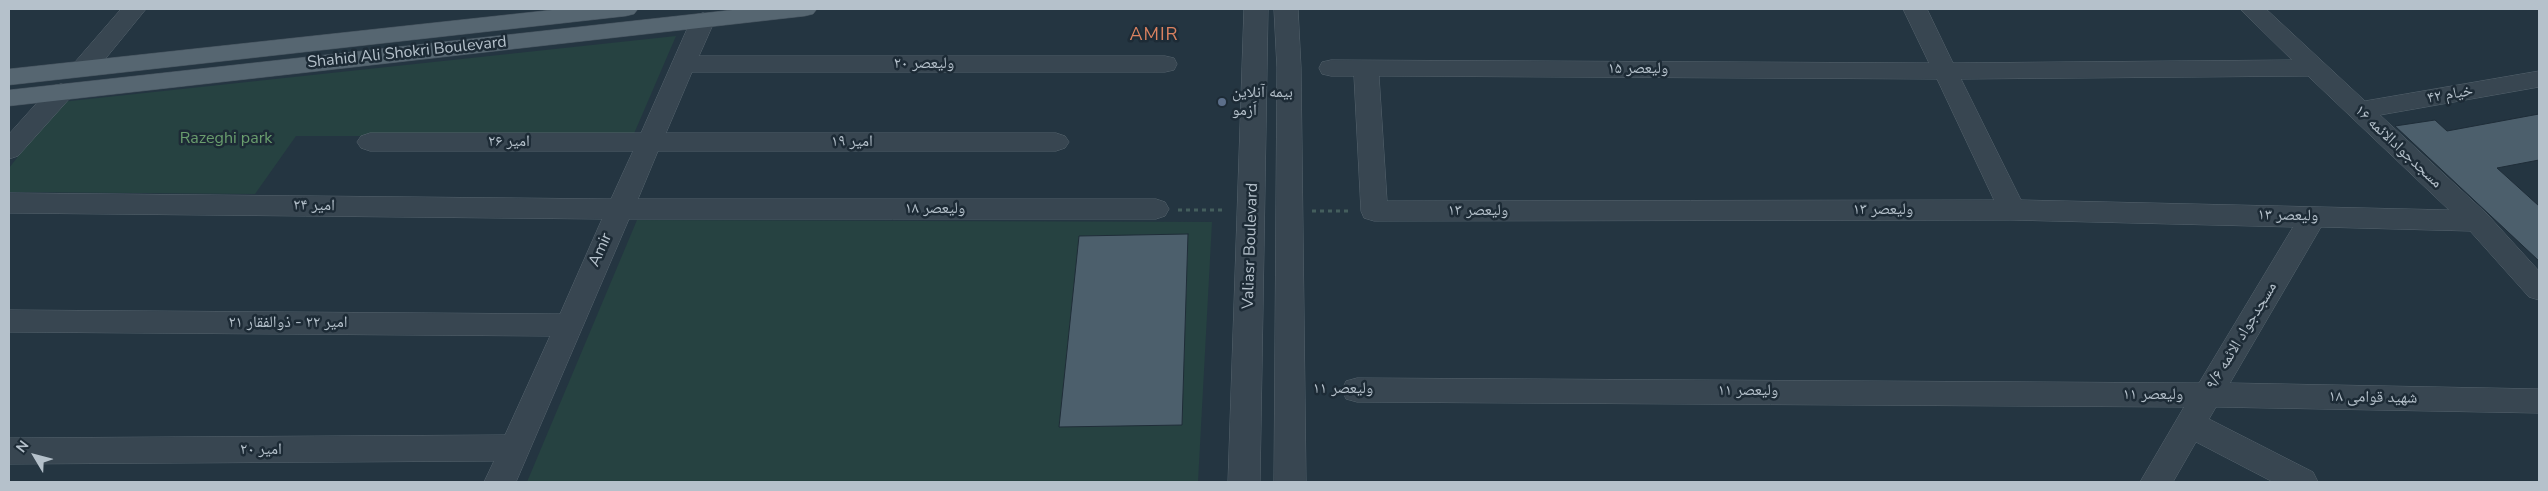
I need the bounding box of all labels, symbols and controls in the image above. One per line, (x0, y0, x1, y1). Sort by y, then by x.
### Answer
district label: AMIR (1129, 25, 1179, 47)
street label: Shahid Ali Shokri Boulevard (306, 33, 508, 73)
street label: ولیعصر ۲۰ (894, 54, 954, 74)
street label: ولیعصر ۱۵ (1608, 59, 1668, 79)
street label: خیام ۴۲ (2426, 82, 2474, 108)
place label: بیمه آنلاین اَزمو (1232, 83, 1293, 121)
marker: بیمه آنلاین اَزمو (1216, 96, 1228, 108)
street label: مسجدجوادالائمه ۱۶ (2350, 101, 2446, 193)
park label: Razeghi park (180, 129, 272, 149)
street label: امیر ۲۶ (488, 132, 530, 152)
street label: امیر ۱۹ (831, 132, 873, 152)
street label: Valiasr Boulevard (1239, 183, 1263, 309)
street label: امیر ۲۴ (293, 196, 335, 216)
street label: ولیعصر ۱۸ (905, 199, 965, 219)
street label: ولیعصر ۱۳ (1853, 200, 1913, 220)
street label: ولیعصر ۱۳ (1448, 201, 1508, 221)
street label: ولیعصر ۱۳ (2258, 206, 2318, 226)
street label: Amir (585, 230, 617, 270)
street label: مسجدجواد الائمه ۹/۶ (2202, 279, 2282, 393)
street label: امیر ۲۲ - ذوالفقار ۲۱ (228, 313, 348, 333)
street label: ولیعصر ۱۱ (1313, 379, 1373, 399)
street label: ولیعصر ۱۱ (1718, 381, 1778, 401)
street label: ولیعصر ۱۱ (2123, 385, 2183, 405)
street label: شهید قوامی ۱۸ (2328, 388, 2418, 408)
north arrow (10, 431, 60, 481)
text: N (12, 437, 33, 457)
street label: امیر ۲۰ (240, 440, 282, 460)

